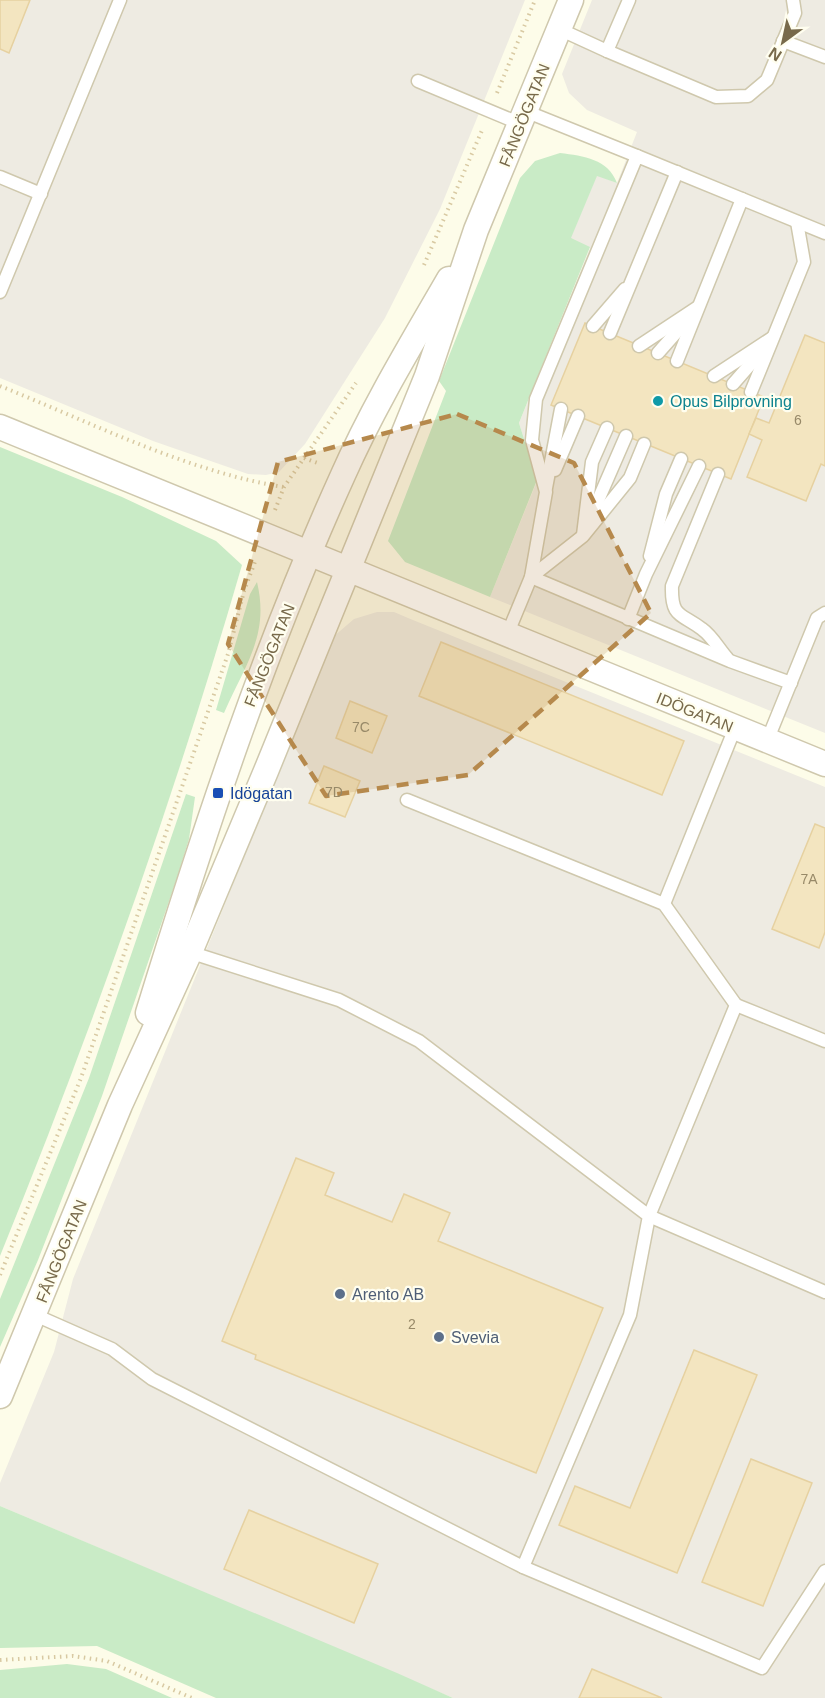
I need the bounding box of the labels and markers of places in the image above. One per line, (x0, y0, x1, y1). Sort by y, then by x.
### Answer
place label: Opus Bilprovning (670, 393, 792, 410)
marker: Opus Bilprovning (651, 394, 665, 408)
place label: Idögatan (230, 785, 292, 802)
marker: Idögatan (211, 786, 225, 800)
place label: Arento AB (352, 1286, 424, 1303)
marker: Arento AB (333, 1287, 347, 1301)
place label: Svevia (451, 1329, 499, 1346)
marker: Svevia (432, 1330, 446, 1344)

